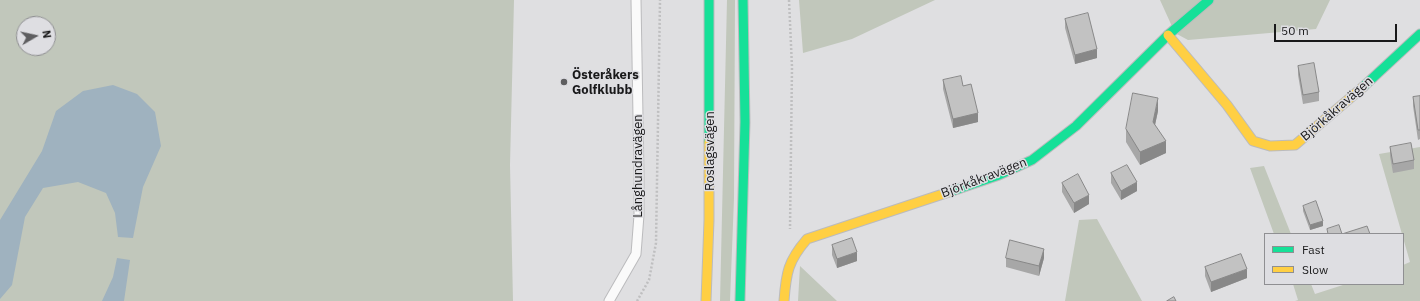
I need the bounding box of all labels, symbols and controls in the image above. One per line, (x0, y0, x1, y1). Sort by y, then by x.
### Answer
north arrow (16, 16, 56, 56)
scale bar (1276, 16, 1399, 42)
text: 50 m (1281, 23, 1309, 38)
text: N (39, 29, 54, 39)
place label: Österåkers Golfklubb (572, 67, 639, 98)
street label: Björkåkravägen (1298, 73, 1376, 145)
marker: Österåkers Golfklubb (559, 77, 569, 87)
street label: Roslagsvägen (702, 111, 718, 191)
street label: Långhundravägen (630, 114, 646, 218)
street label: Björkåkravägen (939, 155, 1029, 201)
legend (1264, 233, 1404, 285)
text: Fast (1302, 242, 1325, 257)
text: Slow (1302, 262, 1328, 277)

